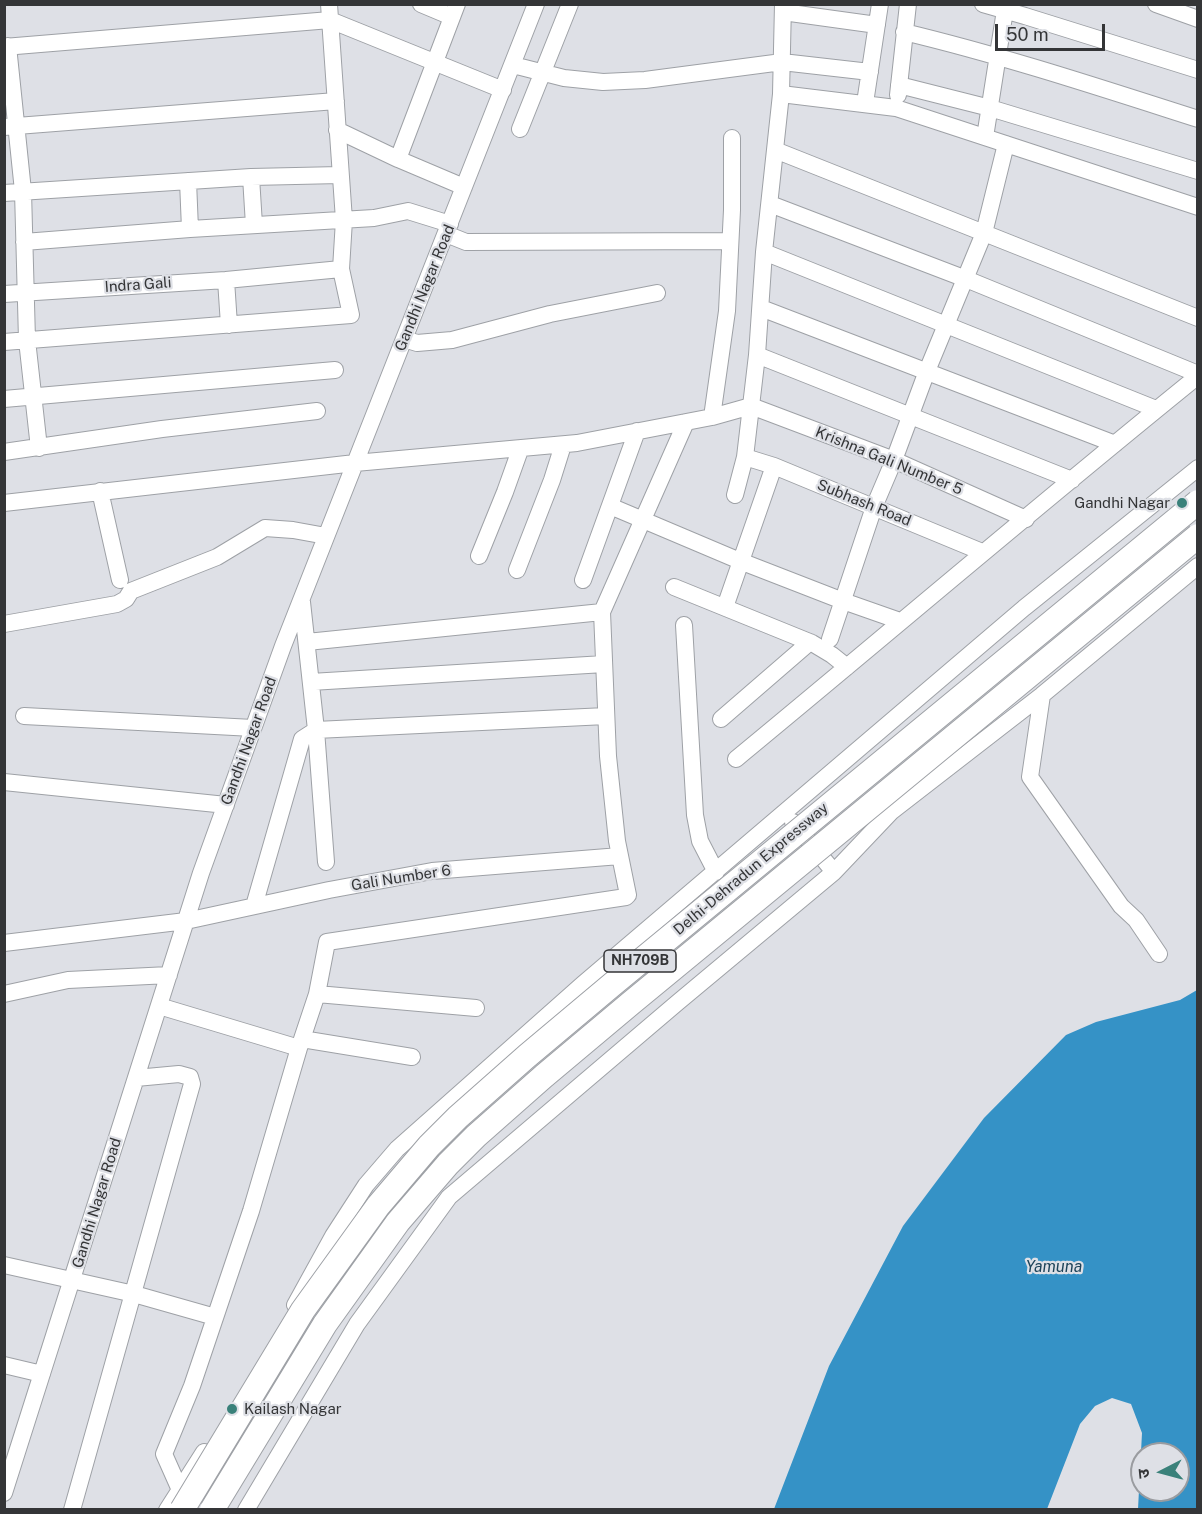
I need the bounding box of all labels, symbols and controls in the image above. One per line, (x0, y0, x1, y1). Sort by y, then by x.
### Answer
scale bar (998, 12, 1108, 50)
text: 50 m (1006, 24, 1049, 45)
street label: Gandhi Nagar Road (391, 222, 459, 354)
street label: Indra Gali (104, 274, 172, 296)
street label: Krishna Gali Number 5 (813, 423, 965, 499)
street label: Subhash Road (814, 476, 914, 530)
place label: Gandhi Nagar (1074, 494, 1170, 512)
marker: Gandhi Nagar (1175, 496, 1189, 510)
street label: Gandhi Nagar Road (217, 674, 281, 808)
street label: Delhi-Dehradun Expressway (670, 799, 832, 939)
street label: Gali Number 6 (350, 861, 452, 895)
road number: NH709B (604, 950, 676, 972)
street label: Gandhi Nagar Road (69, 1136, 125, 1270)
water label: Yamuna (1026, 1257, 1082, 1277)
place label: Kailash Nagar (244, 1400, 342, 1418)
marker: Kailash Nagar (225, 1402, 239, 1416)
north arrow (1130, 1442, 1190, 1502)
text: उ (1134, 1468, 1154, 1479)

